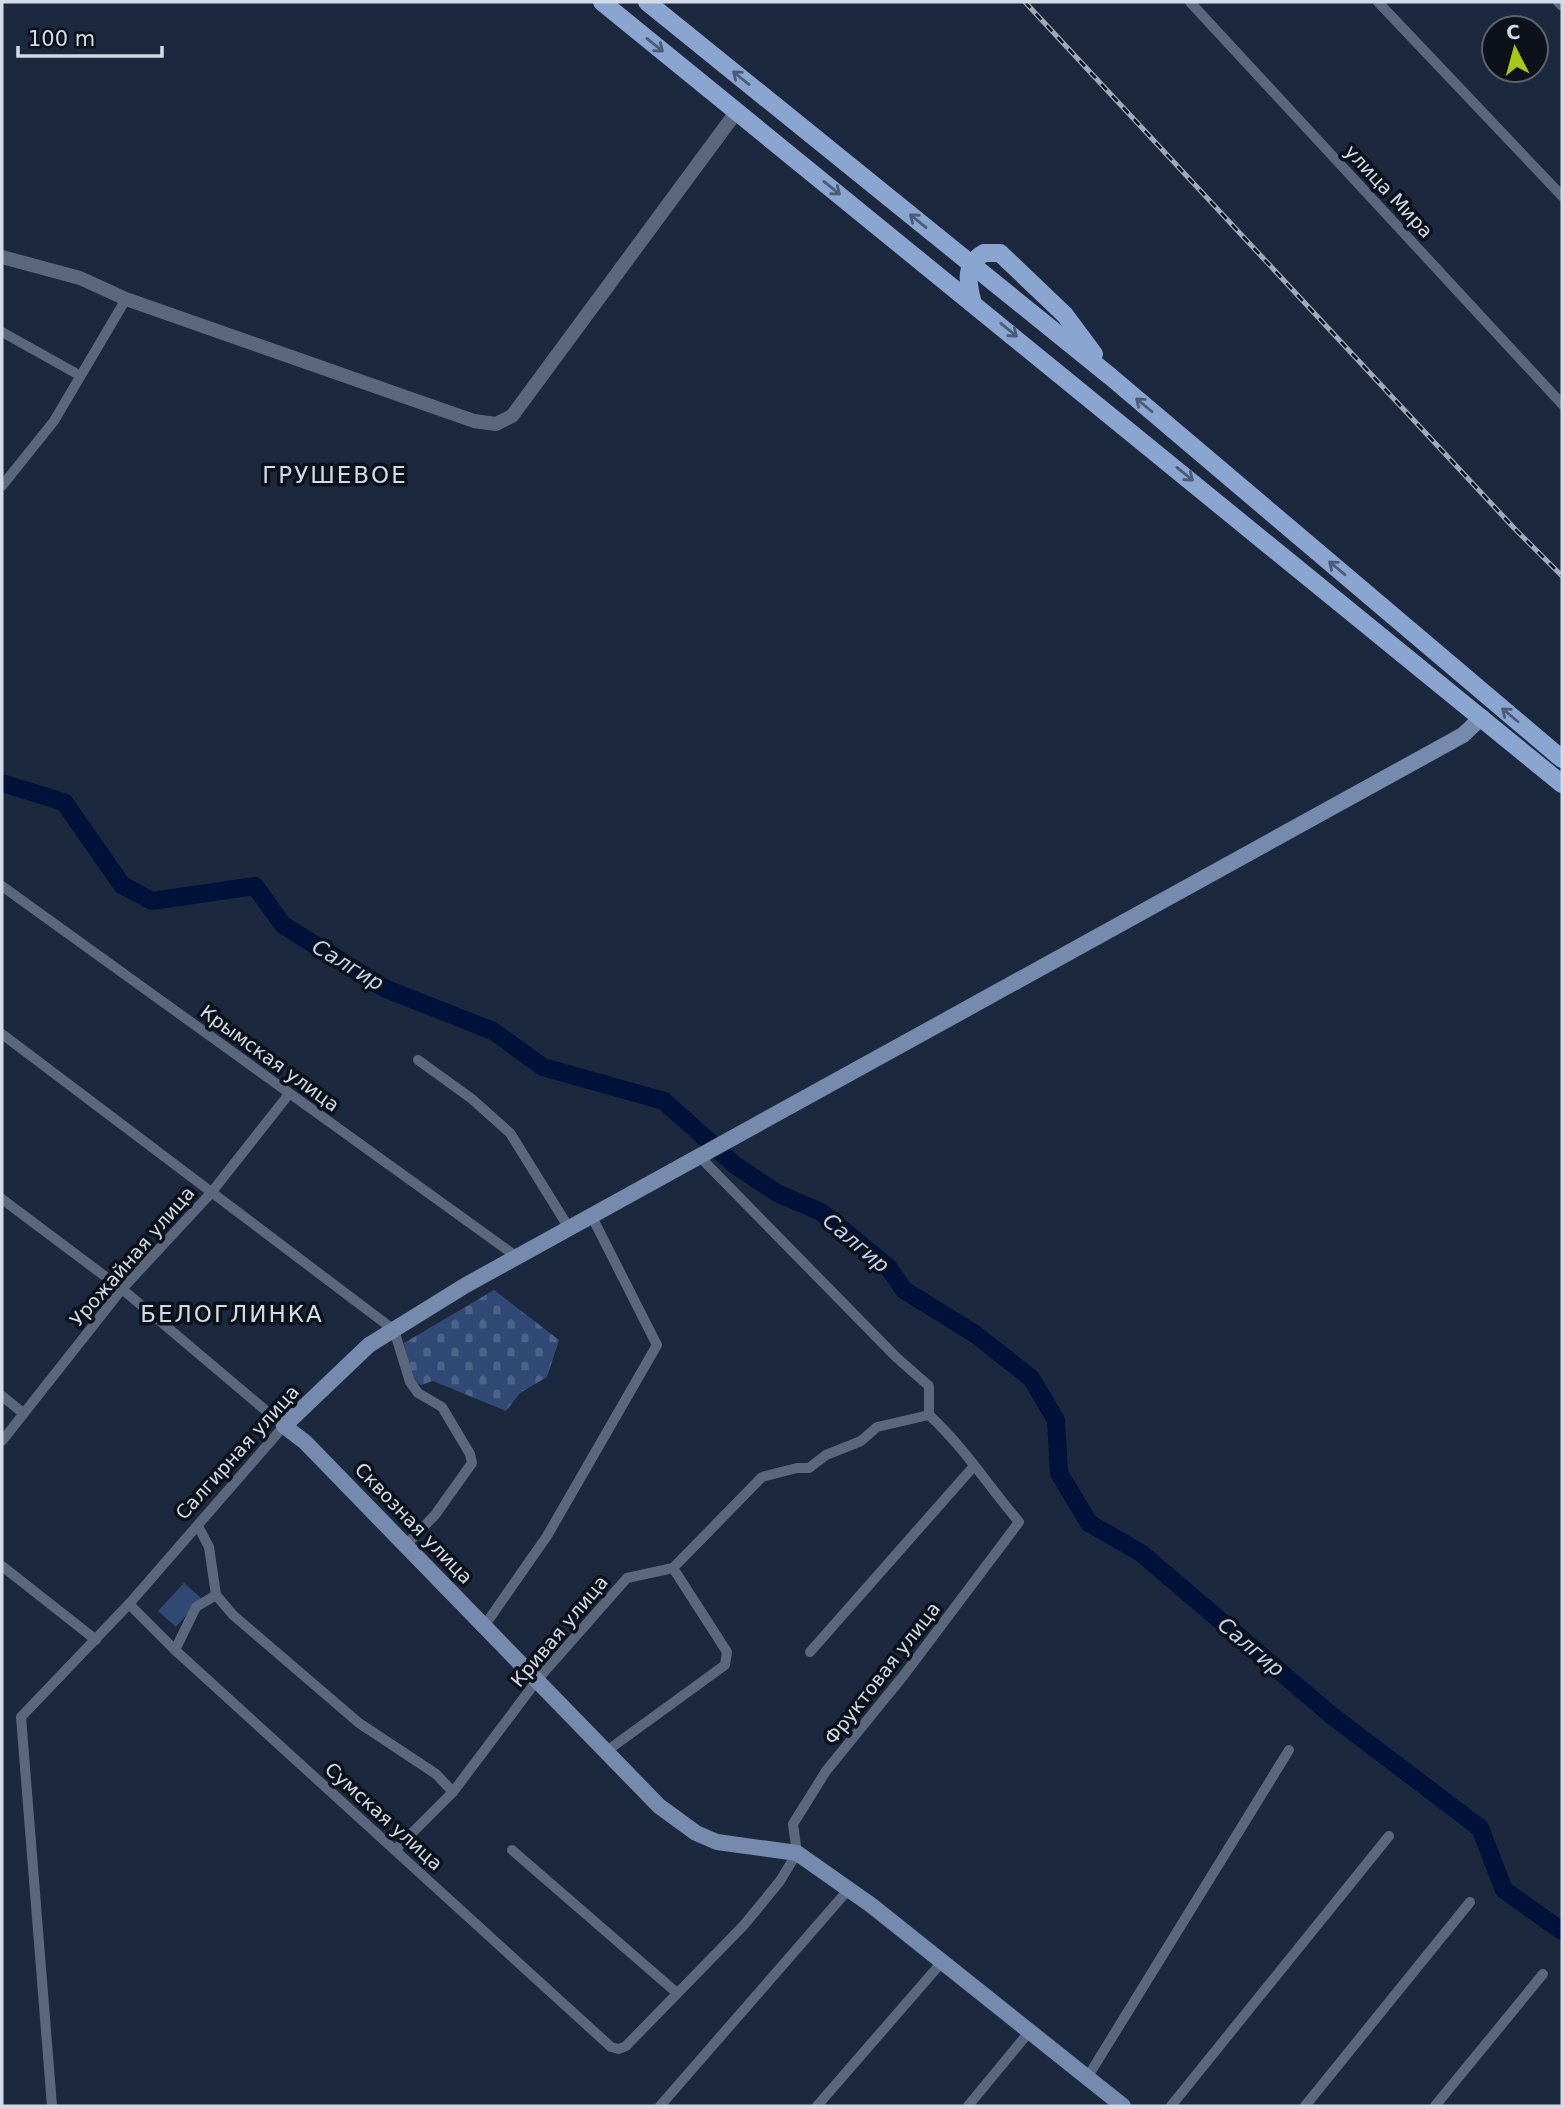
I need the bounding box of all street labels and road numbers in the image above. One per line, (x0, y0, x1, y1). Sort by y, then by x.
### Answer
street label: улица Мира (1340, 140, 1438, 242)
street label: Крымская улица (196, 1000, 344, 1116)
street label: Урожайная улица (65, 1182, 199, 1330)
street label: Салгирная улица (171, 1380, 303, 1524)
street label: Сквозная улица (351, 1458, 477, 1588)
street label: Кривая улица (506, 1571, 612, 1691)
street label: Фруктовая улица (820, 1597, 944, 1749)
street label: Сумская улица (321, 1758, 447, 1874)

